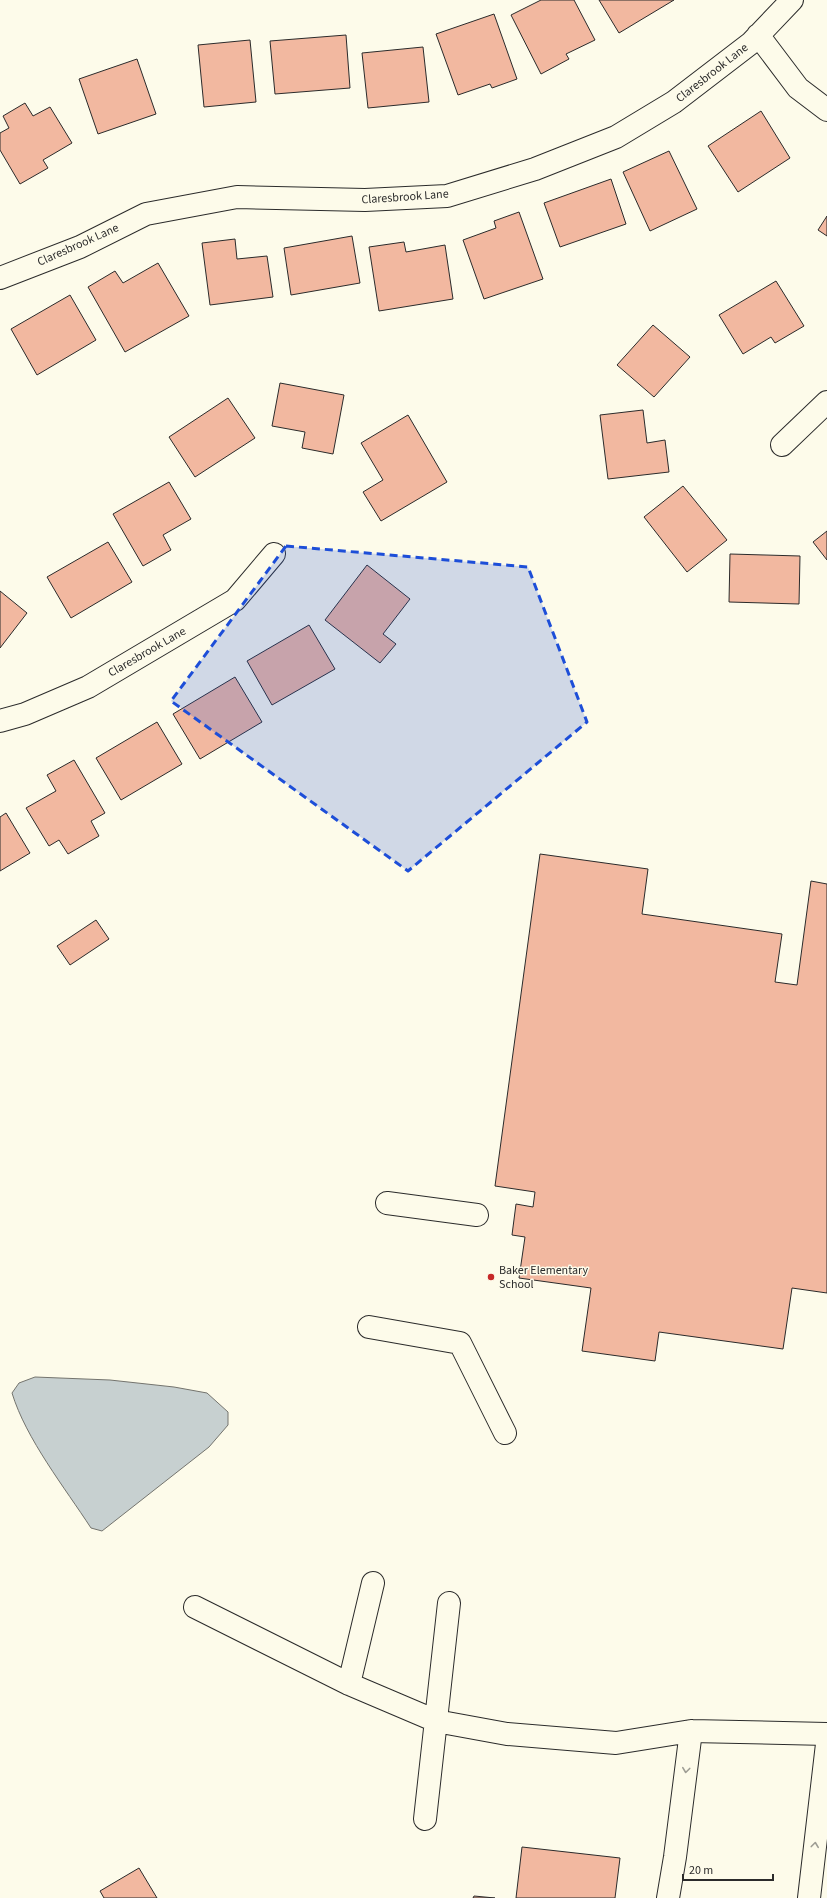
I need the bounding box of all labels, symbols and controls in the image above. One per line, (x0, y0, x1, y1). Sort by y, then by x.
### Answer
street label: Claresbrook Lane (672, 39, 752, 107)
street label: Claresbrook Lane (361, 185, 449, 209)
street label: Claresbrook Lane (35, 219, 121, 271)
street label: Claresbrook Lane (105, 623, 189, 681)
place label: Baker Elementary School (499, 1262, 588, 1293)
marker: Baker Elementary School (486, 1272, 496, 1282)
one-way arrow (682, 1767, 691, 1773)
one-way arrow (810, 1842, 819, 1848)
scale bar (683, 1856, 773, 1882)
text: 20 m (689, 1862, 713, 1879)

